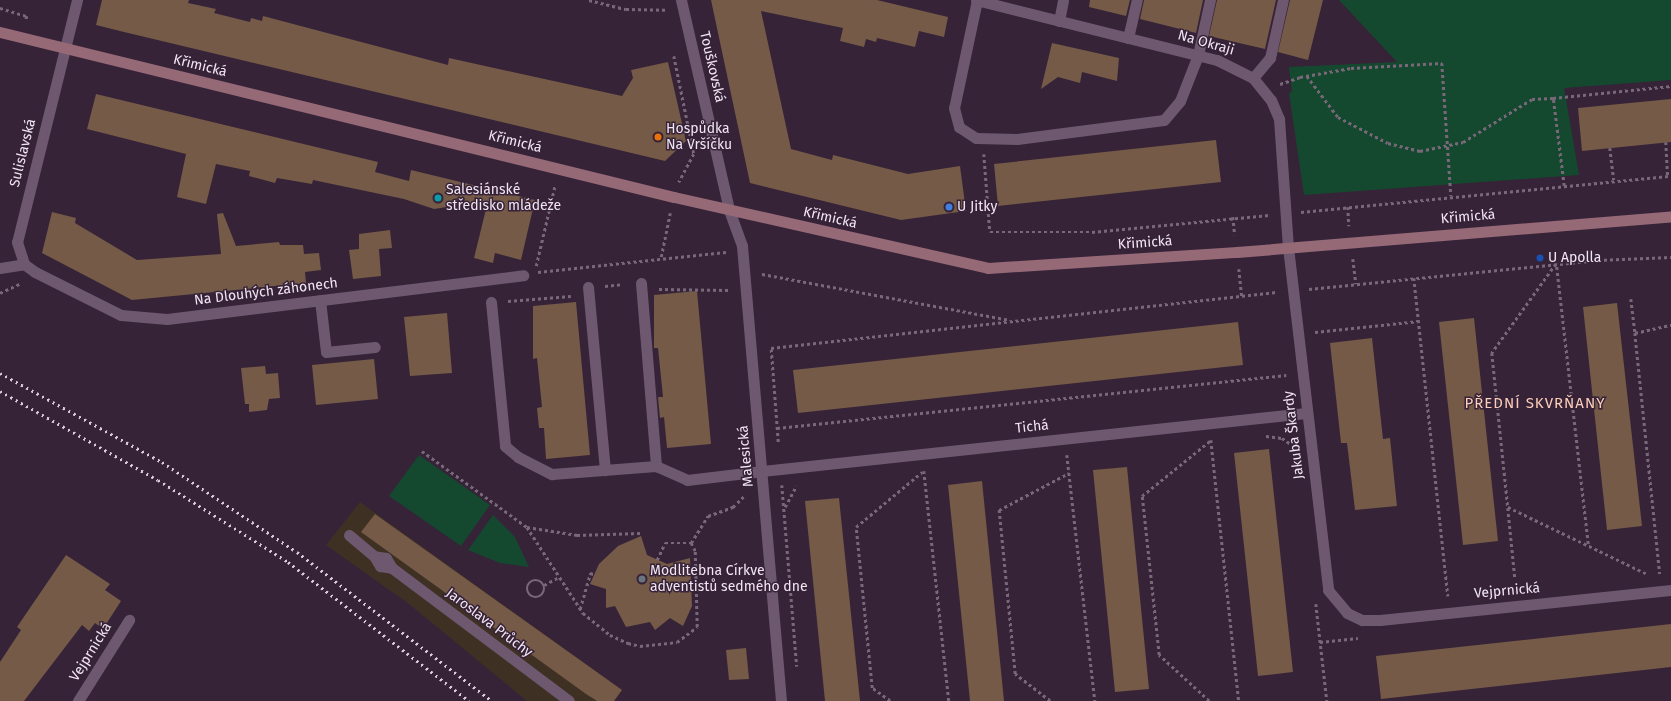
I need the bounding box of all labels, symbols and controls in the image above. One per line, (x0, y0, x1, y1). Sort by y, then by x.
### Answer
street label: Na Okraji (1176, 27, 1236, 59)
street label: Touškovská (696, 30, 728, 104)
street label: Křimická (171, 51, 229, 81)
street label: Sulislavská (6, 117, 40, 189)
place label: Hospůdka Na Vršíčku (666, 121, 732, 154)
street label: Křimická (486, 127, 544, 157)
marker: Hospůdka Na Vršíčku (653, 132, 663, 142)
place label: Salesiánské středisko mládeže (446, 182, 561, 214)
marker: Salesiánské středisko mládeže (433, 193, 443, 203)
place label: U Jitky (957, 199, 997, 215)
marker: U Jitky (944, 202, 954, 212)
street label: Křimická (801, 204, 859, 232)
street label: Křimická (1440, 206, 1496, 228)
street label: Křimická (1117, 233, 1173, 253)
place label: U Apolla (1548, 250, 1601, 266)
marker: U Apolla (1535, 253, 1545, 263)
street label: Na Dlouhých záhonech (193, 275, 339, 309)
street label: Jakuba Škardy (1280, 390, 1308, 480)
district label: PŘEDNÍ SKVRŇANY (1465, 395, 1605, 413)
street label: Tichá (1014, 417, 1050, 437)
street label: Malesická (735, 424, 757, 488)
place label: Modlitebna Církve adventistů sedmého dne (650, 563, 808, 596)
marker: Modlitebna Církve adventistů sedmého dne (637, 574, 647, 584)
street label: Vejprnická (1473, 580, 1541, 602)
street label: Jaroslava Průchy (442, 585, 536, 661)
street label: Vejprnická (66, 620, 116, 684)

